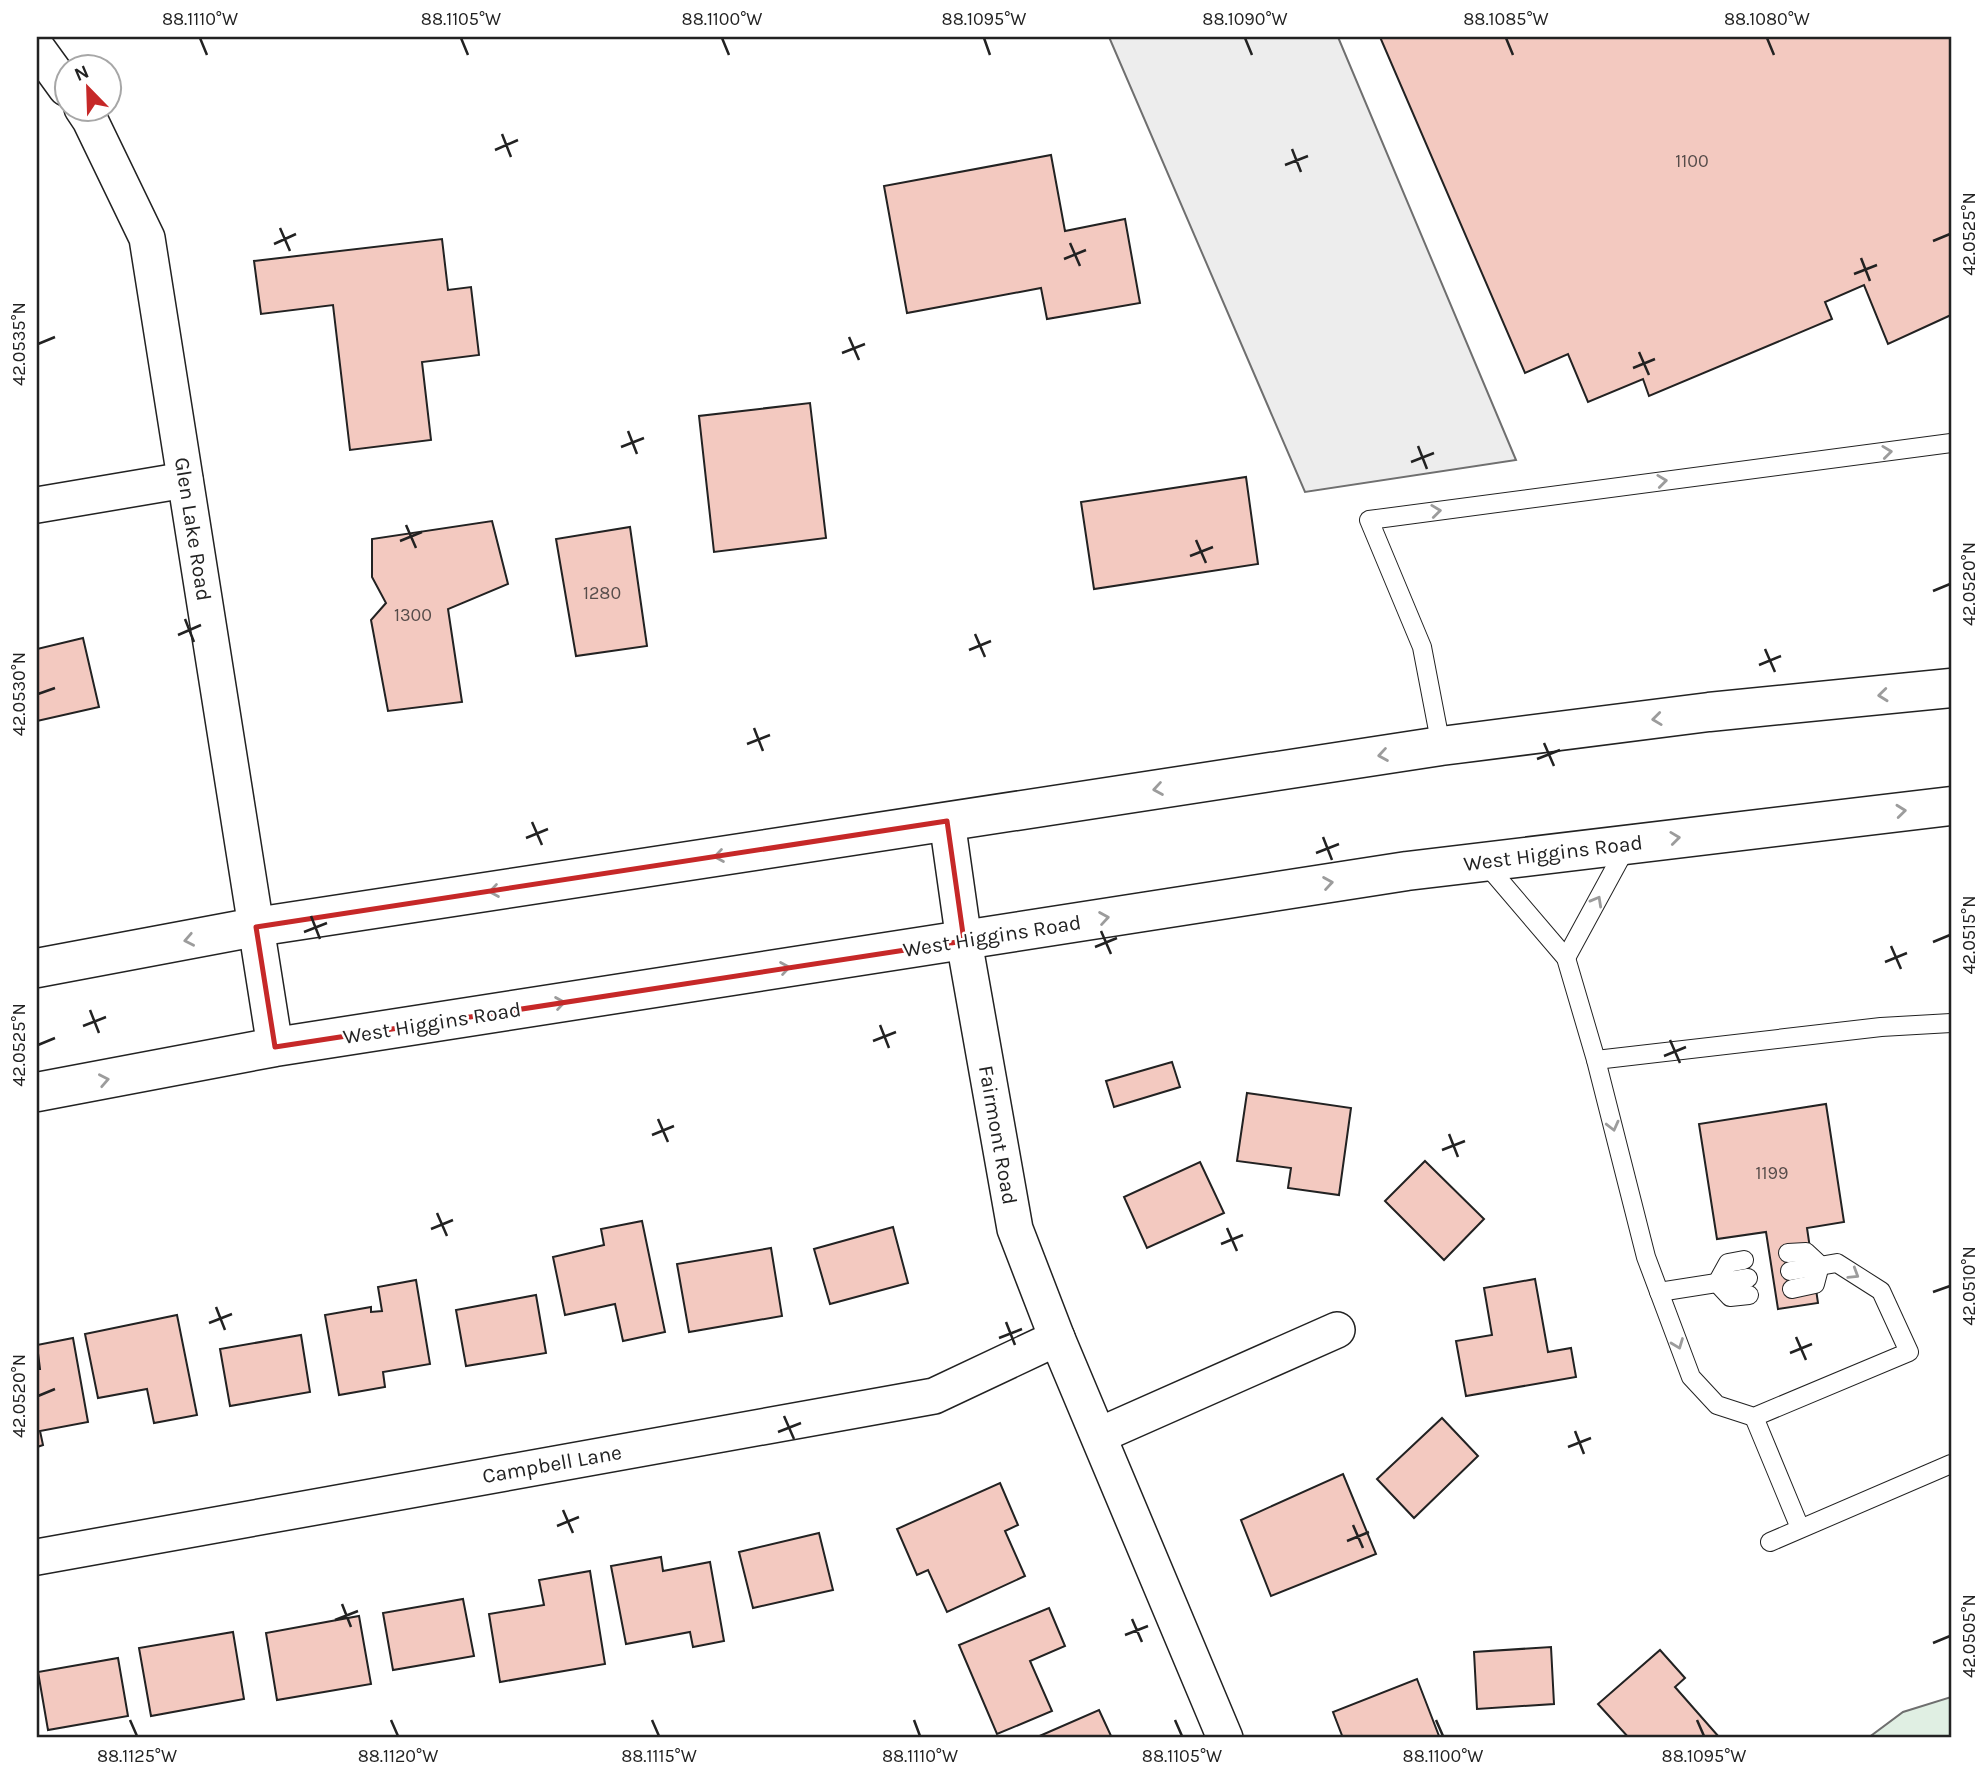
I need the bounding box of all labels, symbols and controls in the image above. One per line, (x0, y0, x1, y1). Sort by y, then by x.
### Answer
text: 88.1110°W (162, 8, 238, 30)
text: 88.1105°W (421, 8, 501, 30)
text: 88.1100°W (682, 8, 762, 30)
text: 88.1095°W (942, 8, 1026, 30)
text: 88.1090°W (1202, 8, 1288, 30)
text: 88.1085°W (1463, 8, 1549, 30)
text: 88.1080°W (1724, 8, 1810, 30)
north arrow (52, 52, 122, 122)
text: N (71, 60, 92, 86)
house number: 1100 (1675, 150, 1709, 172)
text: 42.0525°N (1958, 192, 1980, 276)
text: 42.0535°N (8, 302, 30, 386)
one-way arrow (1882, 444, 1893, 459)
street label: Glen Lake Road (170, 455, 216, 603)
one-way arrow (1656, 474, 1668, 489)
one-way arrow (1430, 503, 1442, 518)
text: 42.0520°N (1958, 542, 1980, 626)
house number: 1280 (583, 582, 621, 604)
house number: 1300 (394, 604, 432, 626)
text: 42.0530°N (8, 652, 30, 736)
one-way arrow (1878, 687, 1889, 702)
one-way arrow (1651, 711, 1663, 726)
one-way arrow (1377, 747, 1389, 762)
one-way arrow (1152, 781, 1164, 796)
one-way arrow (1895, 804, 1907, 819)
street label: West Higgins Road (1462, 830, 1644, 876)
one-way arrow (1670, 831, 1681, 846)
one-way arrow (713, 848, 725, 863)
one-way arrow (1322, 876, 1334, 891)
one-way arrow (488, 883, 500, 898)
text: 42.0515°N (1958, 895, 1980, 975)
one-way arrow (1589, 896, 1602, 908)
street label: West Higgins Road (901, 910, 1083, 962)
one-way arrow (1098, 911, 1109, 926)
one-way arrow (183, 932, 195, 947)
one-way arrow (779, 961, 791, 976)
one-way arrow (554, 996, 566, 1011)
street label: West Higgins Road (341, 997, 523, 1049)
text: 42.0525°N (8, 1003, 30, 1087)
street label: Fairmont Road (974, 1064, 1022, 1206)
one-way arrow (98, 1073, 110, 1088)
one-way arrow (1605, 1120, 1619, 1132)
house number: 1199 (1756, 1162, 1788, 1184)
text: 42.0510°N (1958, 1246, 1980, 1326)
one-way arrow (1847, 1266, 1860, 1279)
one-way arrow (1670, 1338, 1684, 1350)
text: 42.0520°N (8, 1354, 30, 1438)
street label: Campbell Lane (480, 1440, 624, 1488)
text: 42.0505°N (1958, 1594, 1980, 1678)
text: 88.1125°W (97, 1745, 177, 1767)
text: 88.1120°W (358, 1745, 438, 1767)
text: 88.1115°W (621, 1745, 697, 1767)
text: 88.1110°W (882, 1745, 958, 1767)
text: 88.1105°W (1142, 1745, 1222, 1767)
text: 88.1100°W (1403, 1745, 1483, 1767)
text: 88.1095°W (1662, 1745, 1746, 1767)

